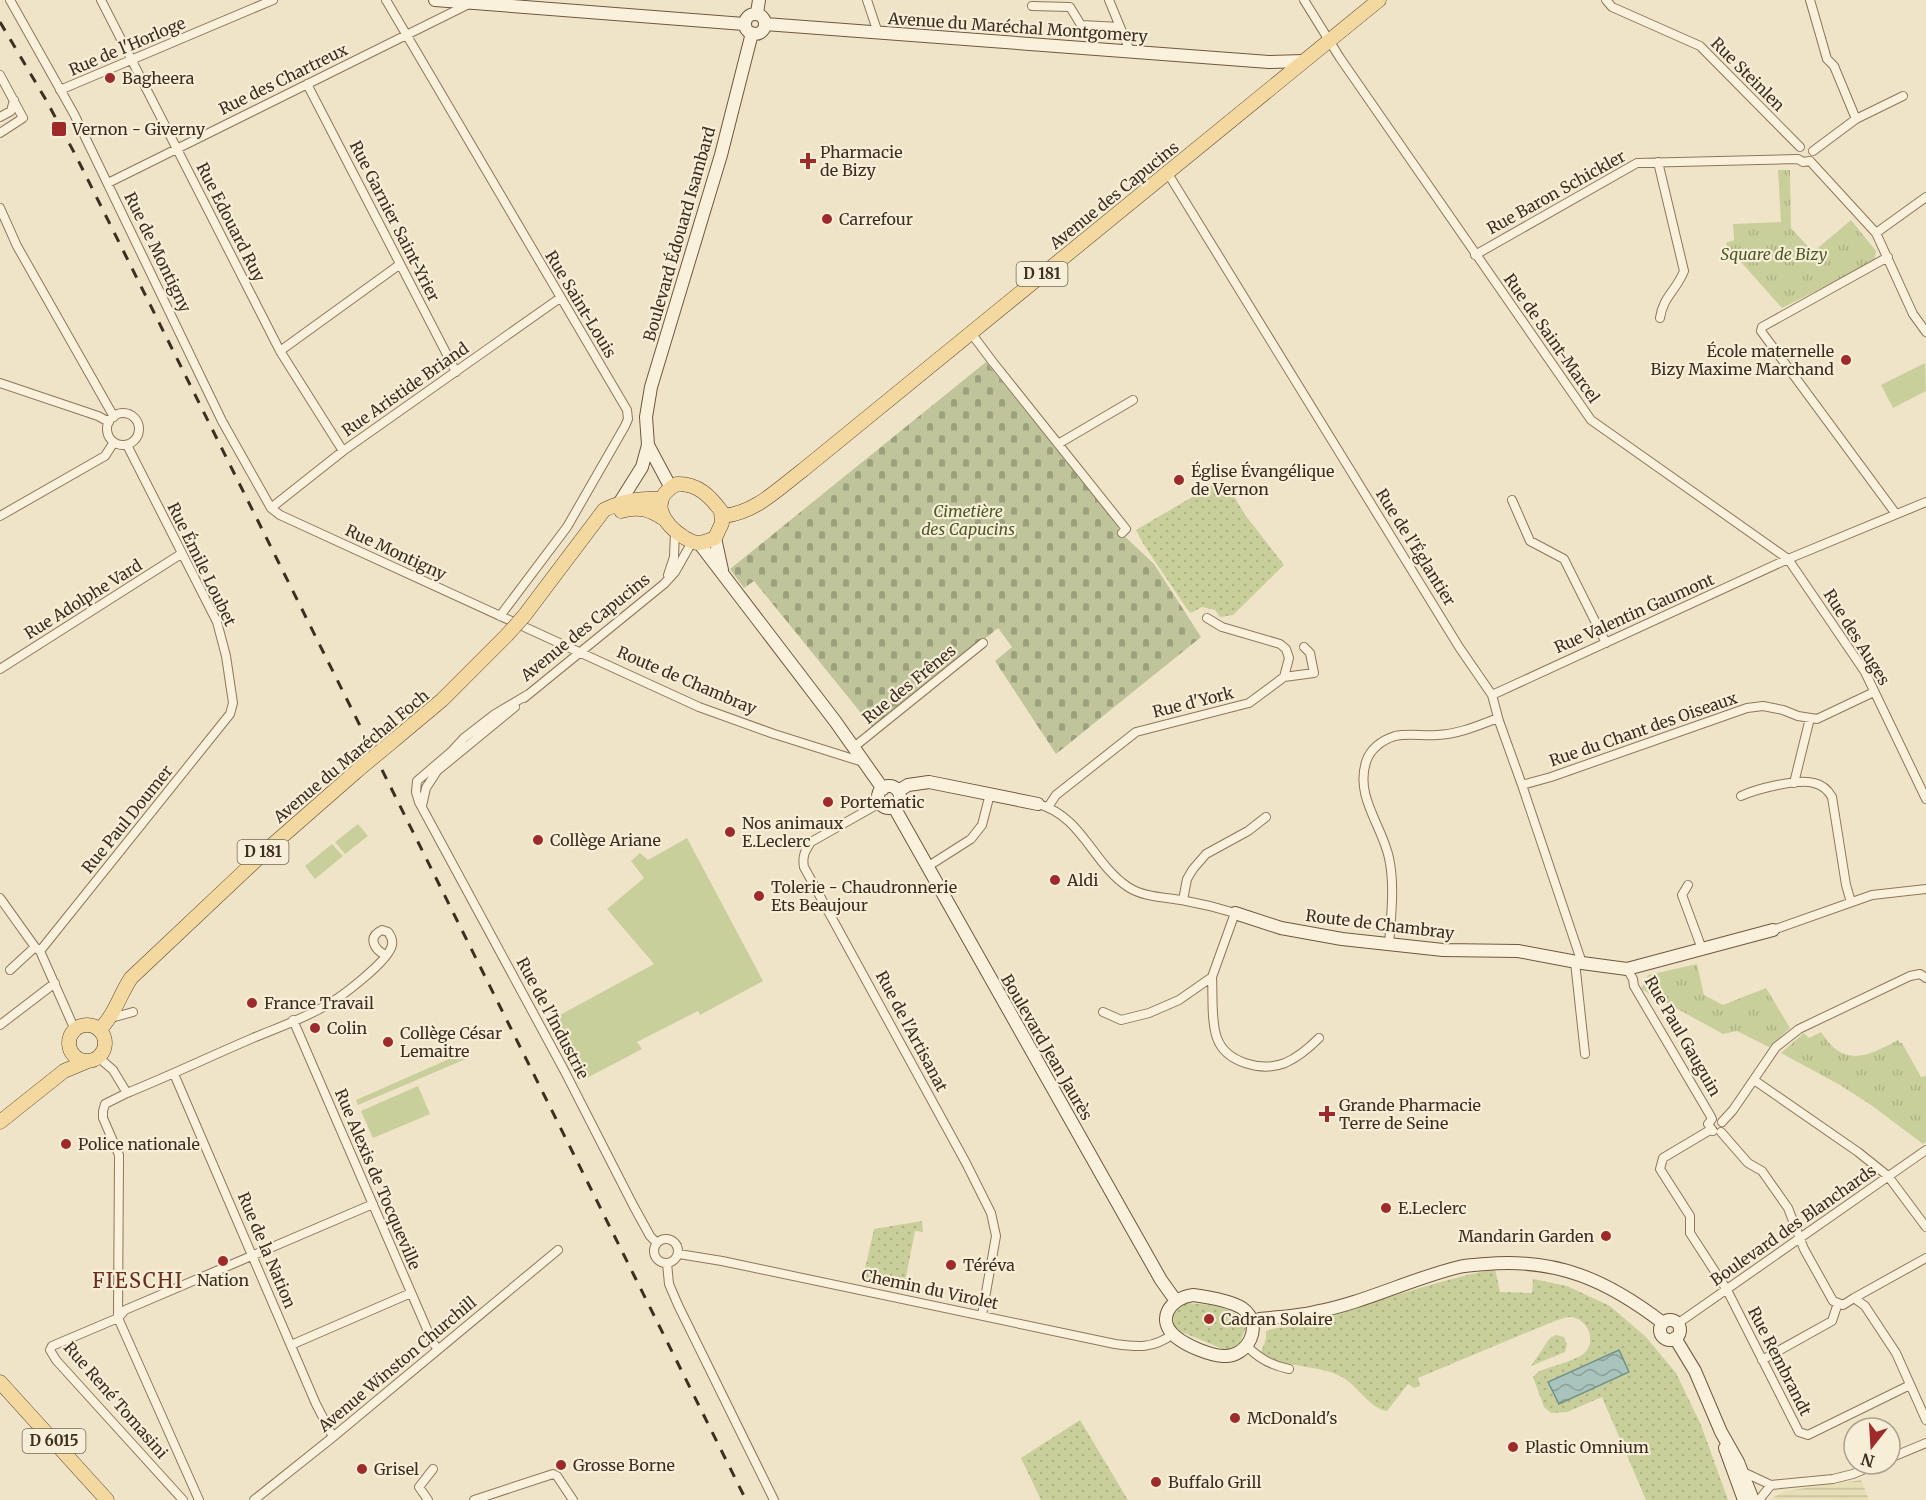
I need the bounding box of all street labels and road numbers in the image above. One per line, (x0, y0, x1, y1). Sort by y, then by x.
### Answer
street label: Avenue du Maréchal Montgomery (886, 8, 1149, 46)
street label: Rue de l'Horloge (66, 12, 188, 80)
street label: Rue Steinlen (1707, 33, 1789, 115)
street label: Rue des Chartreux (215, 39, 351, 119)
street label: Boulevard Édouard Isambard (639, 124, 719, 344)
street label: Rue Garnier Saint-Yrier (346, 137, 444, 305)
street label: Avenue des Capucins (1045, 137, 1183, 254)
street label: Rue Baron Schickler (1483, 146, 1629, 238)
street label: Rue Edouard Ruy (192, 159, 270, 286)
street label: Rue de Montigny (120, 189, 196, 316)
street label: Rue Saint-Louis (541, 247, 621, 361)
road number: D 181 (1016, 262, 1068, 286)
street label: Rue de Saint-Marcel (1500, 269, 1604, 407)
street label: Rue Aristide Briand (338, 338, 472, 440)
street label: Rue de l'Églantier (1372, 485, 1460, 609)
street label: Rue Émile Loubet (163, 499, 241, 630)
street label: Rue Montigny (342, 520, 450, 584)
street label: Rue Adolphe Vard (20, 555, 146, 643)
street label: Rue Valentin Gaumont (1551, 568, 1718, 657)
street label: Avenue des Capucins (516, 569, 654, 686)
street label: Rue des Auges (1819, 585, 1895, 689)
street label: Rue des Frênes (858, 640, 960, 728)
street label: Route de Chambray (614, 642, 760, 719)
street label: Rue d'York (1150, 682, 1236, 722)
street label: Avenue du Maréchal Foch (269, 685, 433, 827)
street label: Rue du Chant des Oiseaux (1547, 687, 1740, 771)
street label: Rue Paul Doumer (77, 761, 177, 877)
road number: D 181 (238, 840, 288, 864)
street label: Route de Chambray (1305, 905, 1456, 943)
street label: Rue de l'Industrie (513, 954, 593, 1082)
street label: Rue de l'Artisanat (872, 967, 953, 1095)
street label: Boulevard Jean Jaurès (997, 970, 1097, 1124)
street label: Rue Paul Gauguin (1640, 972, 1726, 1100)
street label: Rue Alexis de Tocqueville (331, 1085, 425, 1273)
street label: Boulevard des Blanchards (1706, 1160, 1880, 1290)
street label: Rue de la Nation (234, 1189, 301, 1311)
street label: Chemin du Virolet (860, 1265, 1001, 1313)
street label: Avenue Winston Churchill (313, 1292, 480, 1437)
street label: Rue Rembrandt (1744, 1303, 1816, 1420)
street label: Rue René Tomasini (60, 1338, 172, 1462)
road number: D 6015 (22, 1429, 86, 1453)

